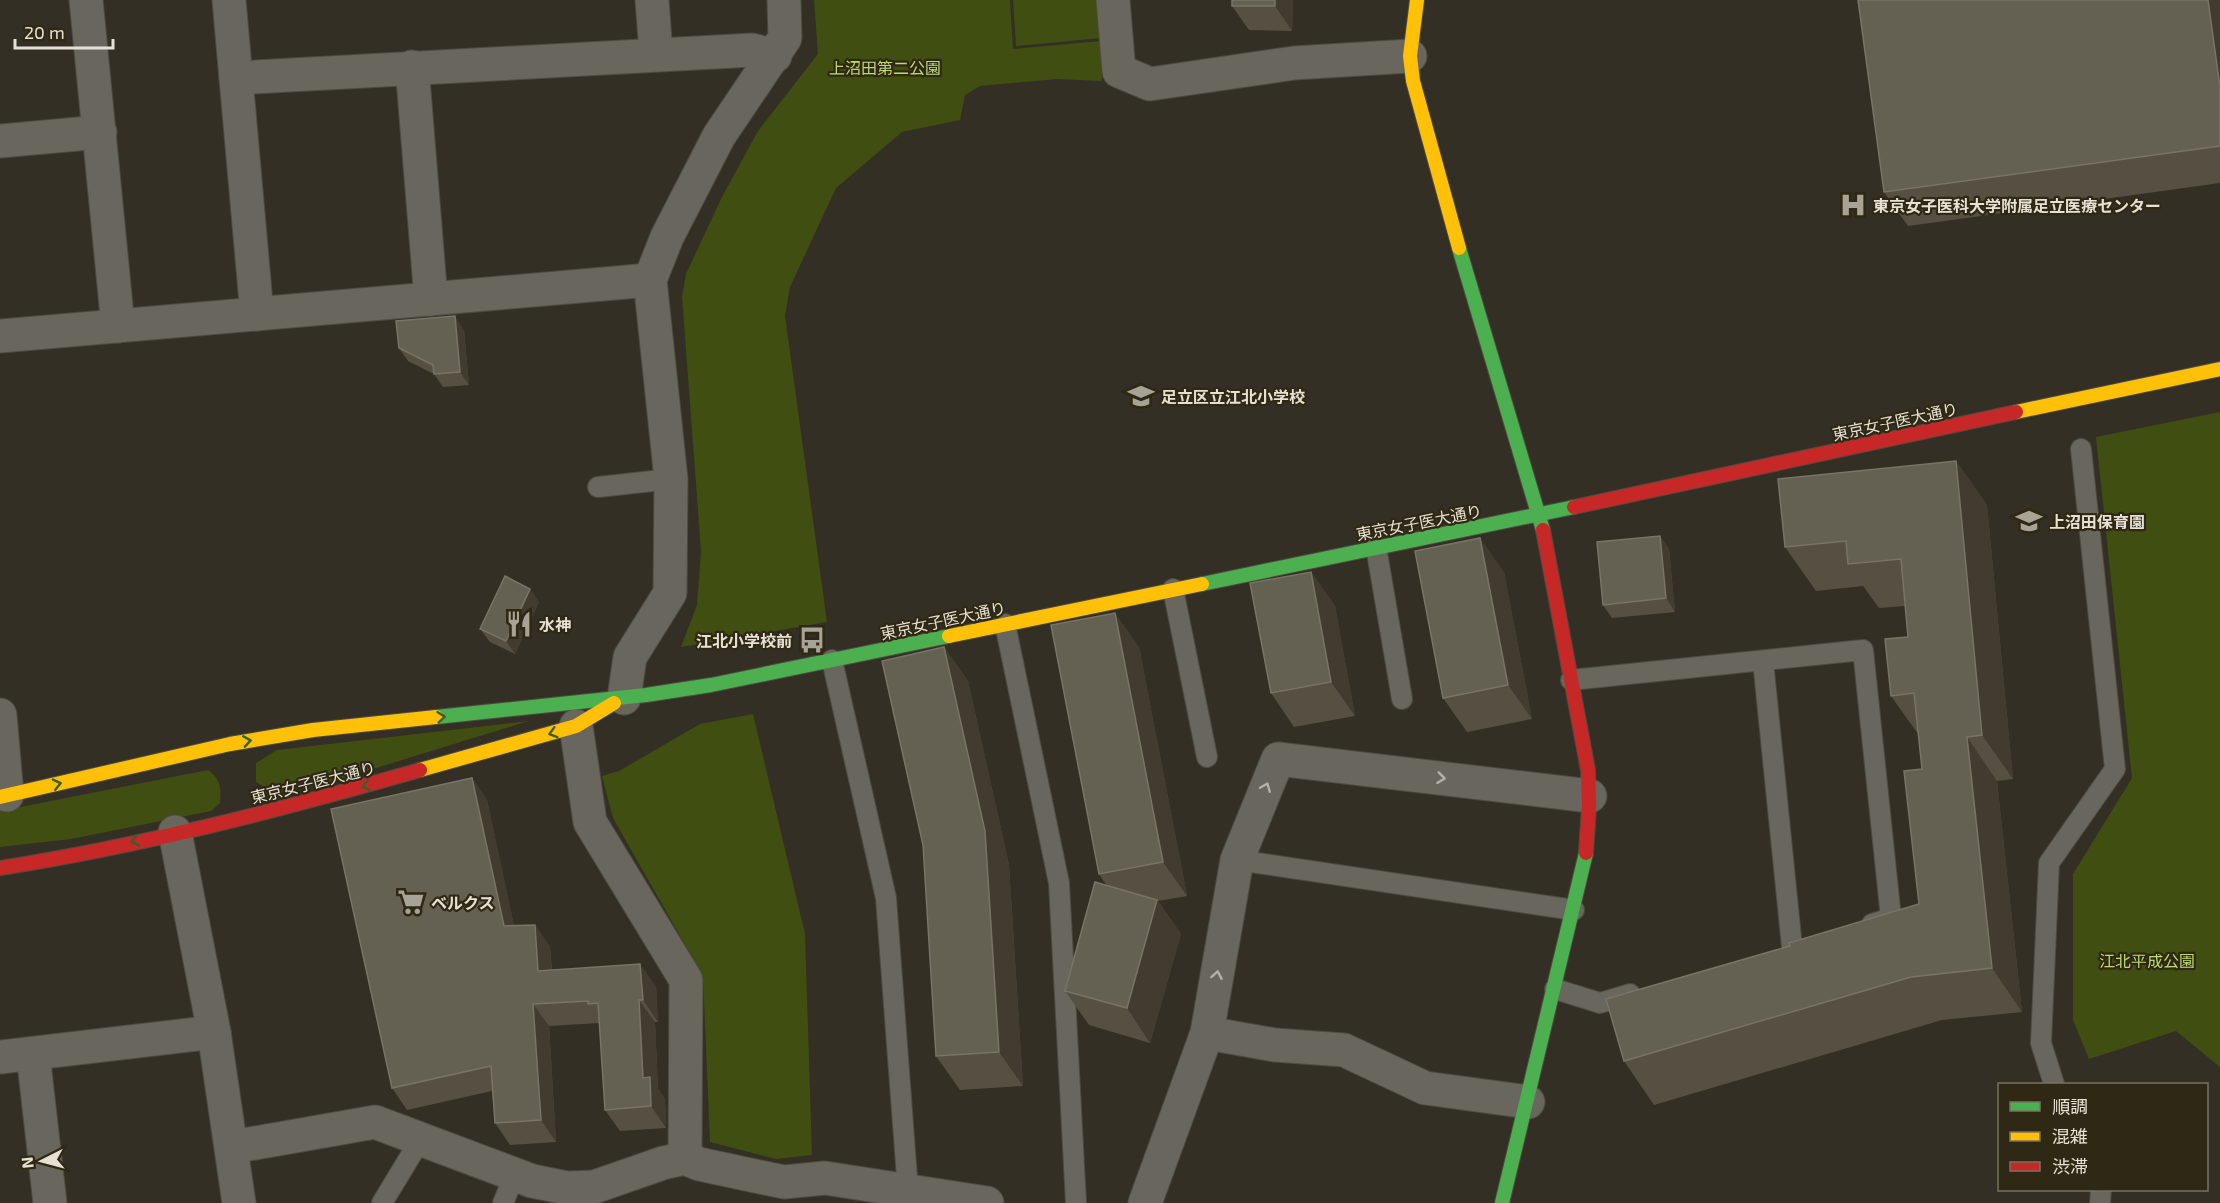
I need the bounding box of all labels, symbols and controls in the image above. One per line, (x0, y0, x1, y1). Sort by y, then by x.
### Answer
scale bar (15, 12, 112, 50)
text: 20 m (24, 21, 65, 43)
park label: 上沼田第二公園 (829, 58, 941, 77)
hospital icon: 東京女子医科大学附属足立医療センター (1838, 190, 1868, 220)
place label: 東京女子医科大学附属足立医療センター (1873, 196, 2161, 215)
school or university icon: 足立区立江北小学校 (1126, 381, 1156, 411)
place label: 足立区立江北小学校 (1161, 387, 1305, 406)
street label: 東京女子医大通り (1830, 398, 1960, 444)
street label: 東京女子医大通り (1354, 500, 1484, 544)
school or university icon: 上沼田保育園 (2014, 506, 2044, 536)
place label: 上沼田保育園 (2049, 512, 2145, 531)
street label: 東京女子医大通り (878, 597, 1008, 643)
restaurant icon: 水神 (504, 609, 534, 639)
place label: 水神 (539, 615, 571, 634)
bus stop icon: 江北小学校前 (797, 625, 827, 655)
place label: 江北小学校前 (696, 631, 792, 650)
one-way arrow (436, 711, 445, 724)
one-way arrow (548, 726, 559, 738)
one-way arrow (242, 735, 252, 748)
street label: 東京女子医大通り (249, 757, 377, 807)
one-way arrow (1437, 772, 1446, 784)
one-way arrow (52, 778, 62, 791)
one-way arrow (361, 779, 371, 792)
one-way arrow (1259, 783, 1271, 794)
one-way arrow (130, 834, 140, 847)
supermarket icon: ベルクス (396, 887, 426, 917)
place label: ベルクス (431, 893, 495, 912)
park label: 江北平成公園 (2099, 951, 2195, 970)
one-way arrow (1210, 970, 1223, 980)
legend (1998, 1083, 2208, 1191)
text: 順調 (2052, 1095, 2088, 1117)
text: 混雑 (2052, 1125, 2088, 1147)
north arrow (12, 1131, 72, 1191)
text: 渋滞 (2052, 1155, 2088, 1177)
text: N (17, 1156, 37, 1169)

